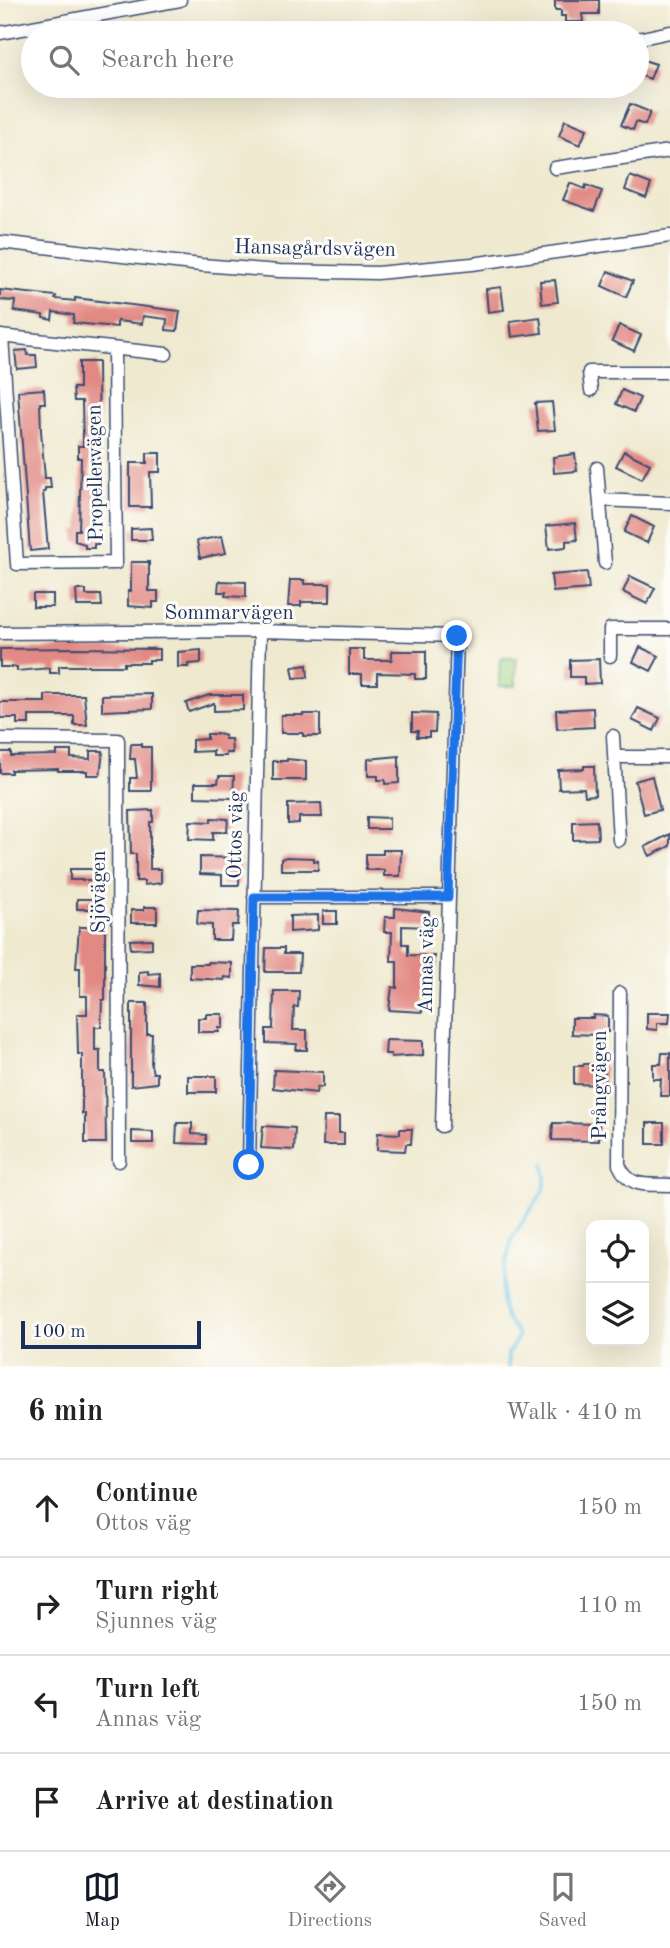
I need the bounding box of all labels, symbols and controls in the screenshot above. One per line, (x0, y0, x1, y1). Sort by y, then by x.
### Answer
search box (21, 21, 649, 98)
icon: search (45, 41, 83, 79)
text: Search here (101, 47, 234, 73)
street label: Hansagårdsvägen (234, 237, 396, 261)
street label: Propellervägen (84, 404, 108, 542)
street label: Sommarvägen (164, 603, 294, 624)
route end (441, 620, 472, 651)
street label: Ottos väg (225, 790, 247, 879)
street label: Sjövägen (89, 850, 110, 934)
street label: Annas väg (416, 916, 438, 1014)
street label: Prångvägen (590, 1030, 611, 1140)
route start (233, 1149, 264, 1180)
map controls (586, 1220, 649, 1346)
button: locate (586, 1220, 649, 1283)
button: layers (586, 1283, 649, 1346)
scale bar (21, 1318, 201, 1350)
text: 100 m (32, 1323, 85, 1342)
text: 6 min (28, 1397, 103, 1427)
text: Walk · 410 m (506, 1401, 642, 1424)
text: Continue (95, 1481, 198, 1507)
icon: ahead (28, 1489, 66, 1527)
text: 150 m (577, 1496, 642, 1519)
text: Ottos väg (95, 1512, 191, 1535)
text: Turn right (95, 1579, 218, 1605)
icon: right (28, 1587, 66, 1625)
text: 110 m (577, 1594, 642, 1617)
text: Sjunnes väg (95, 1610, 217, 1633)
text: Turn left (95, 1677, 200, 1703)
icon: left (28, 1685, 66, 1723)
text: 150 m (577, 1692, 642, 1715)
text: Annas väg (95, 1708, 201, 1731)
icon: arrive (28, 1783, 66, 1821)
text: Arrive at destination (95, 1789, 334, 1815)
tab: Map (83, 1868, 121, 1933)
tab: Directions (288, 1868, 372, 1933)
tab: Saved (538, 1868, 587, 1933)

